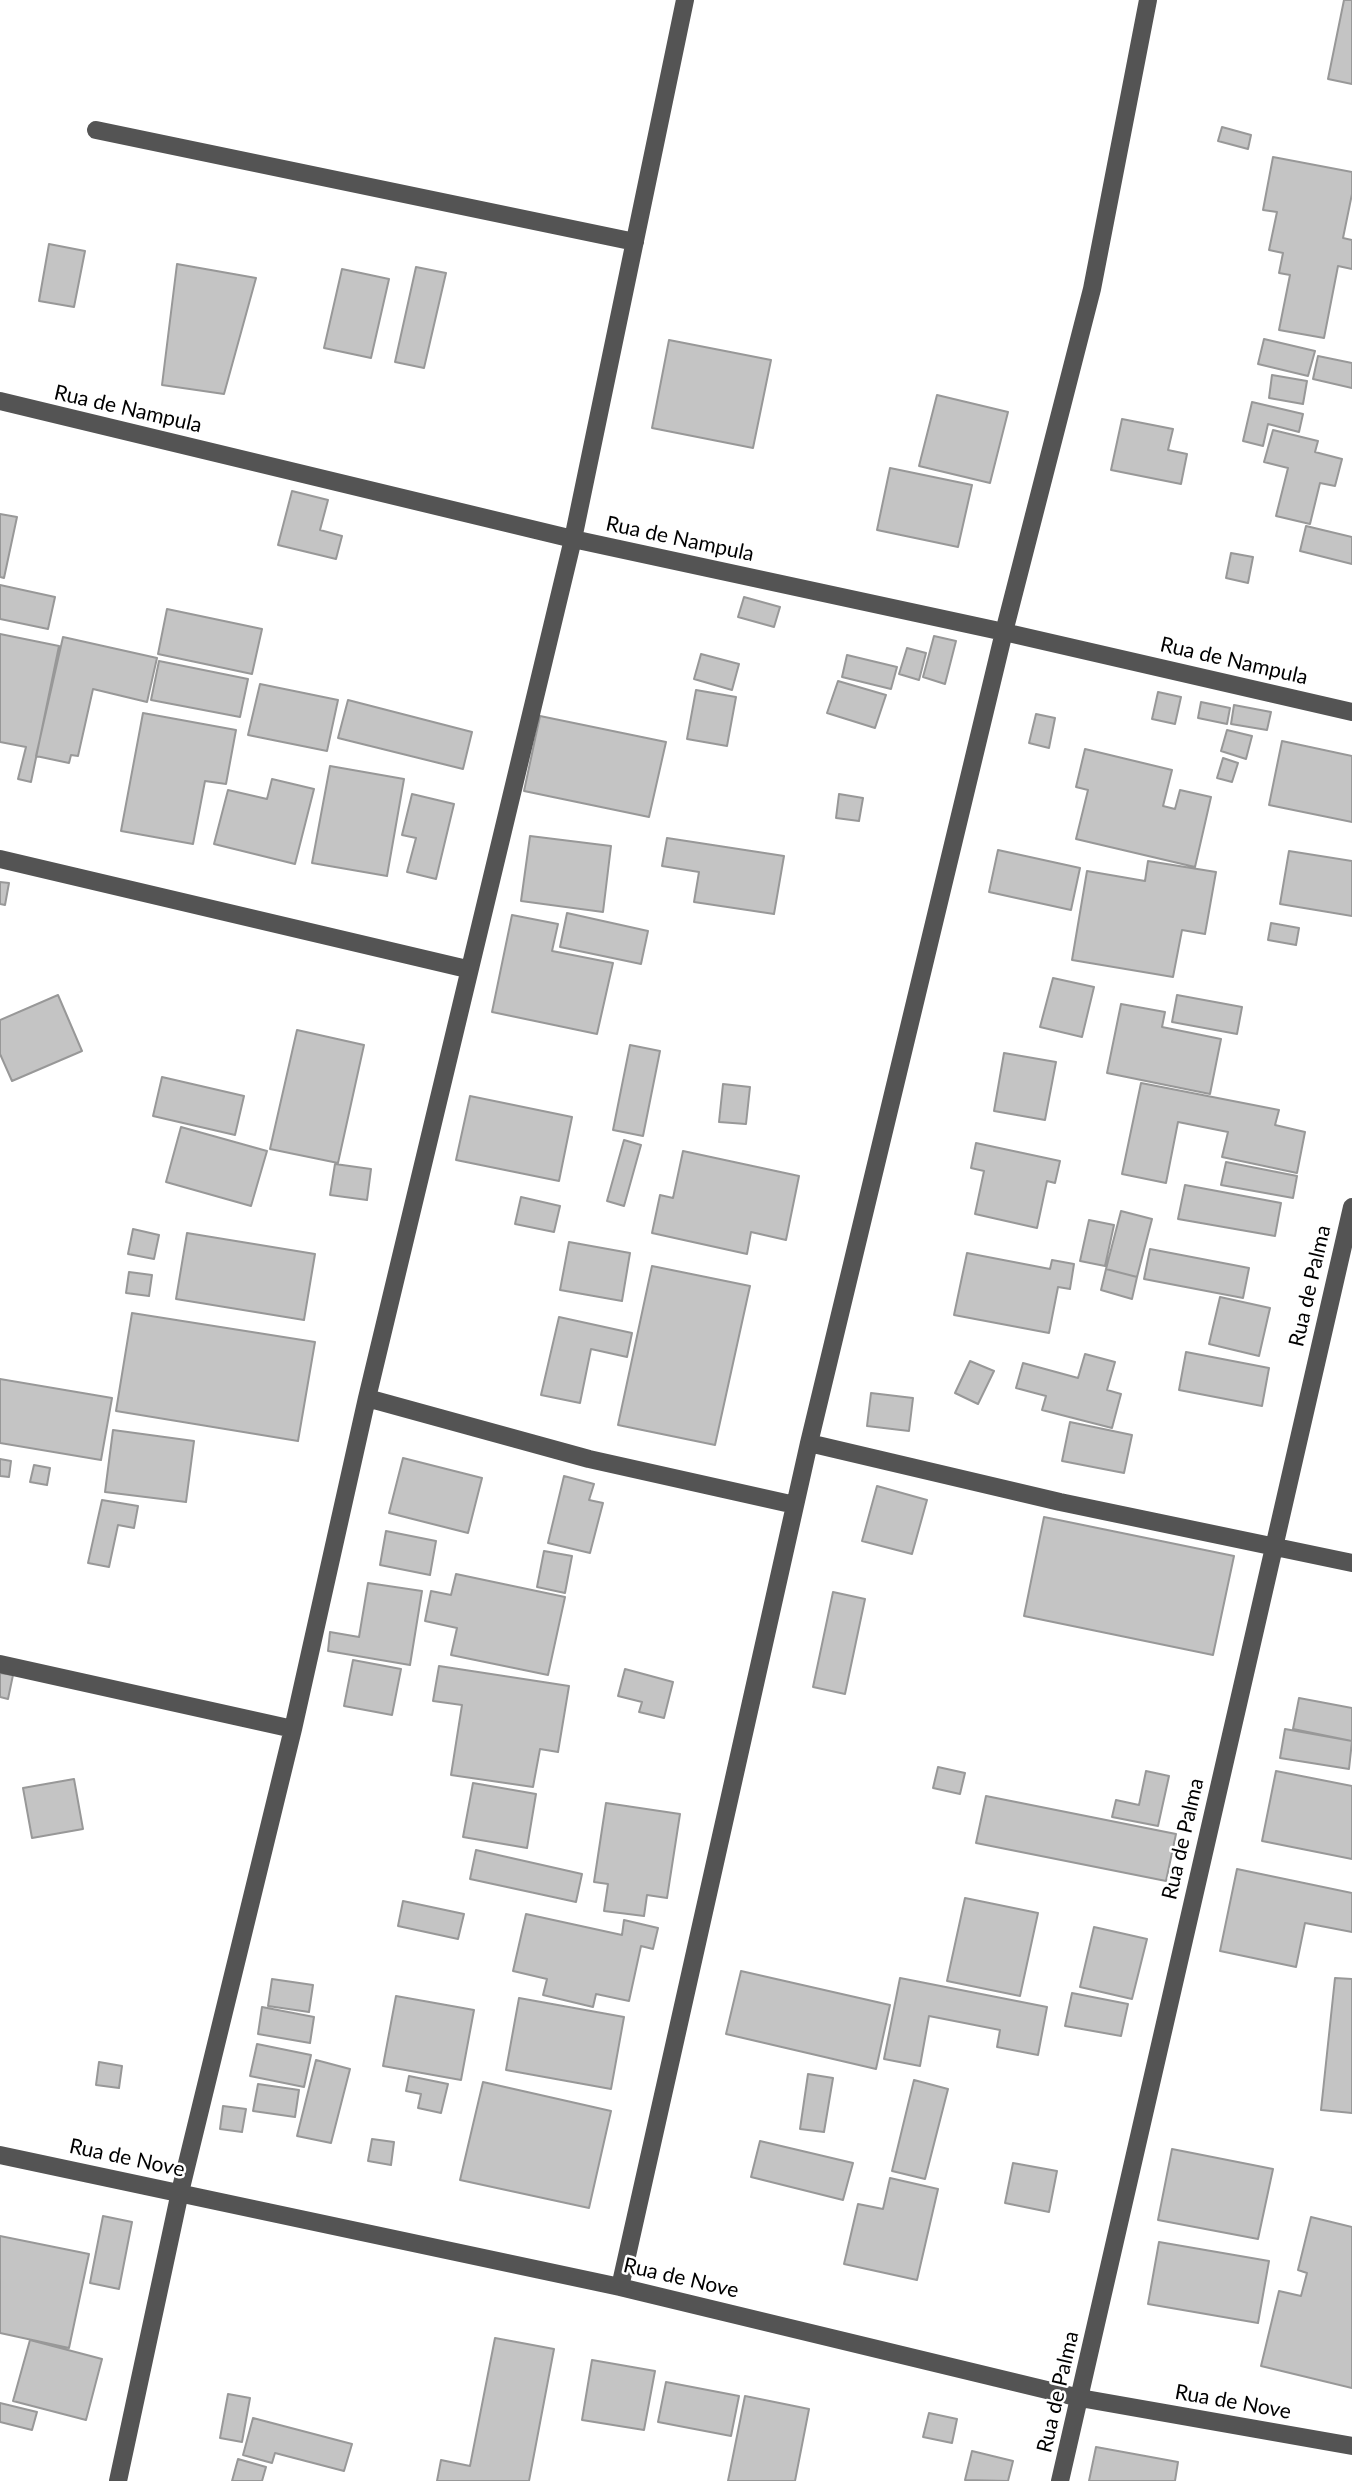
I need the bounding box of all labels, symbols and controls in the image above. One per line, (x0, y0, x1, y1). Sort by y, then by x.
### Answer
street label: Rua de Nampula (52, 380, 204, 438)
street label: Rua de Nampula (604, 511, 756, 567)
street label: Rua de Nampula (1158, 632, 1310, 690)
street label: Rua de Palma (1284, 1223, 1336, 1349)
street label: Rua de Palma (1157, 1776, 1209, 1902)
street label: Rua de Nove (67, 2133, 187, 2183)
street label: Rua de Nove (621, 2253, 741, 2303)
street label: Rua de Palma (1032, 2329, 1084, 2455)
street label: Rua de Nove (1173, 2379, 1293, 2425)

